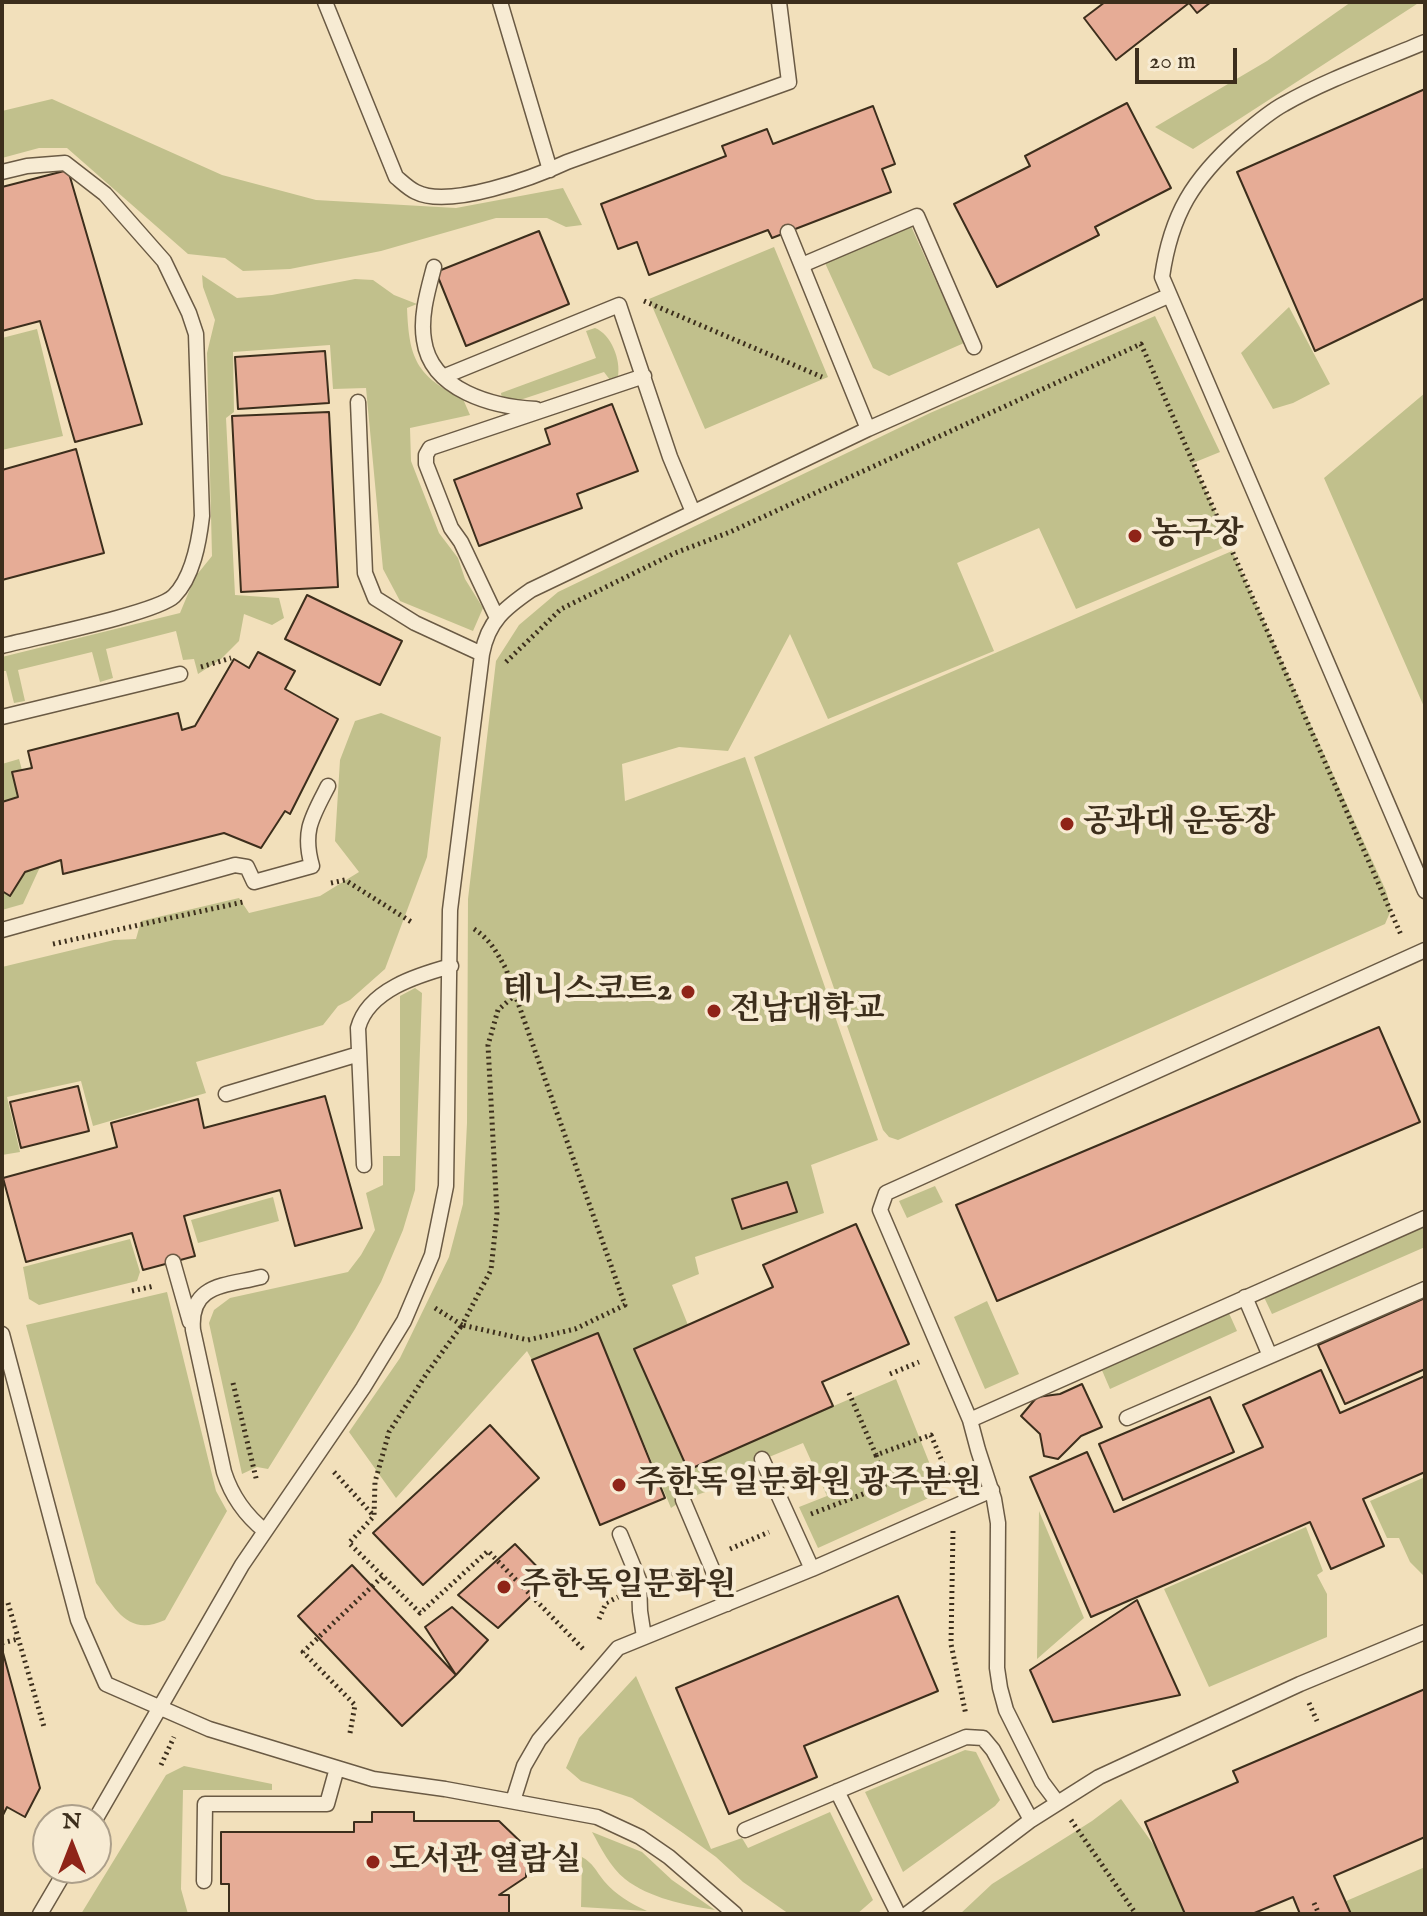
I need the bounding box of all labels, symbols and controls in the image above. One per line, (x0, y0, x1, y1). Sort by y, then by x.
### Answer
scale bar (1139, 32, 1241, 82)
text: 20 m (1149, 46, 1196, 77)
place label: 농구장 (1151, 517, 1244, 555)
marker: 농구장 (1126, 527, 1144, 545)
place label: 공과대 운동장 (1083, 805, 1275, 843)
marker: 공과대 운동장 (1058, 815, 1076, 833)
place label: 테니스코트2 (502, 973, 672, 1011)
marker: 테니스코트2 (679, 983, 697, 1001)
place label: 전남대학교 (730, 992, 885, 1030)
marker: 전남대학교 (705, 1002, 723, 1020)
place label: 주한독일문화원 광주분원 (635, 1466, 982, 1504)
marker: 주한독일문화원 광주분원 (610, 1476, 628, 1494)
place label: 주한독일문화원 (520, 1568, 736, 1606)
marker: 주한독일문화원 (495, 1578, 513, 1596)
north arrow (32, 1804, 112, 1884)
text: N (62, 1808, 82, 1836)
place label: 도서관 열람실 (389, 1843, 581, 1881)
marker: 도서관 열람실 (364, 1853, 382, 1871)

